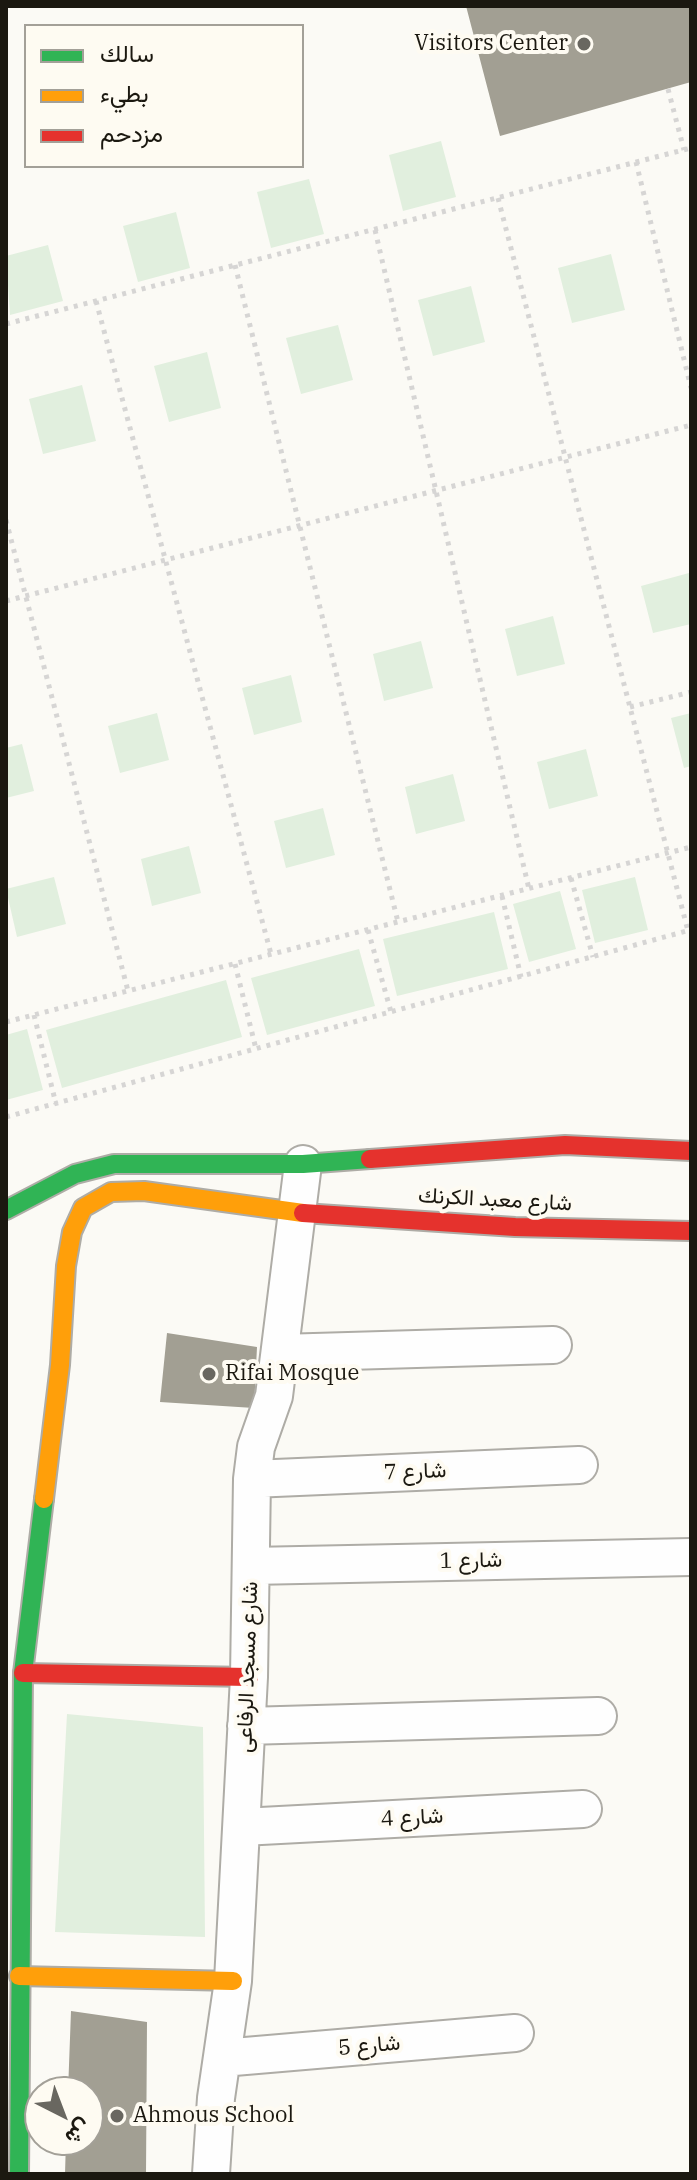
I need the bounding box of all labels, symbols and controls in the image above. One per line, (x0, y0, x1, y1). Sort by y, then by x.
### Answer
legend (24, 24, 304, 168)
place label: Visitors Center (414, 31, 568, 57)
marker: Visitors Center (575, 35, 593, 53)
text: سالك (100, 37, 154, 69)
text: بطيء (100, 77, 149, 109)
text: مزدحم (100, 117, 163, 149)
street label: شارع معبد الكرنك (417, 1183, 573, 1217)
place label: Rifai Mosque (225, 1361, 359, 1387)
marker: Rifai Mosque (200, 1365, 218, 1383)
street label: شارع 7 (383, 1458, 447, 1486)
street label: شارع 1 (439, 1547, 503, 1575)
street label: شارع مسجد الرفاعى (232, 1581, 264, 1753)
street label: شارع 4 (380, 1803, 444, 1833)
street label: شارع 5 (337, 2030, 401, 2062)
north arrow (24, 2076, 104, 2156)
place label: Ahmous School (133, 2103, 294, 2129)
marker: Ahmous School (108, 2107, 126, 2125)
text: ش (60, 2113, 99, 2152)

